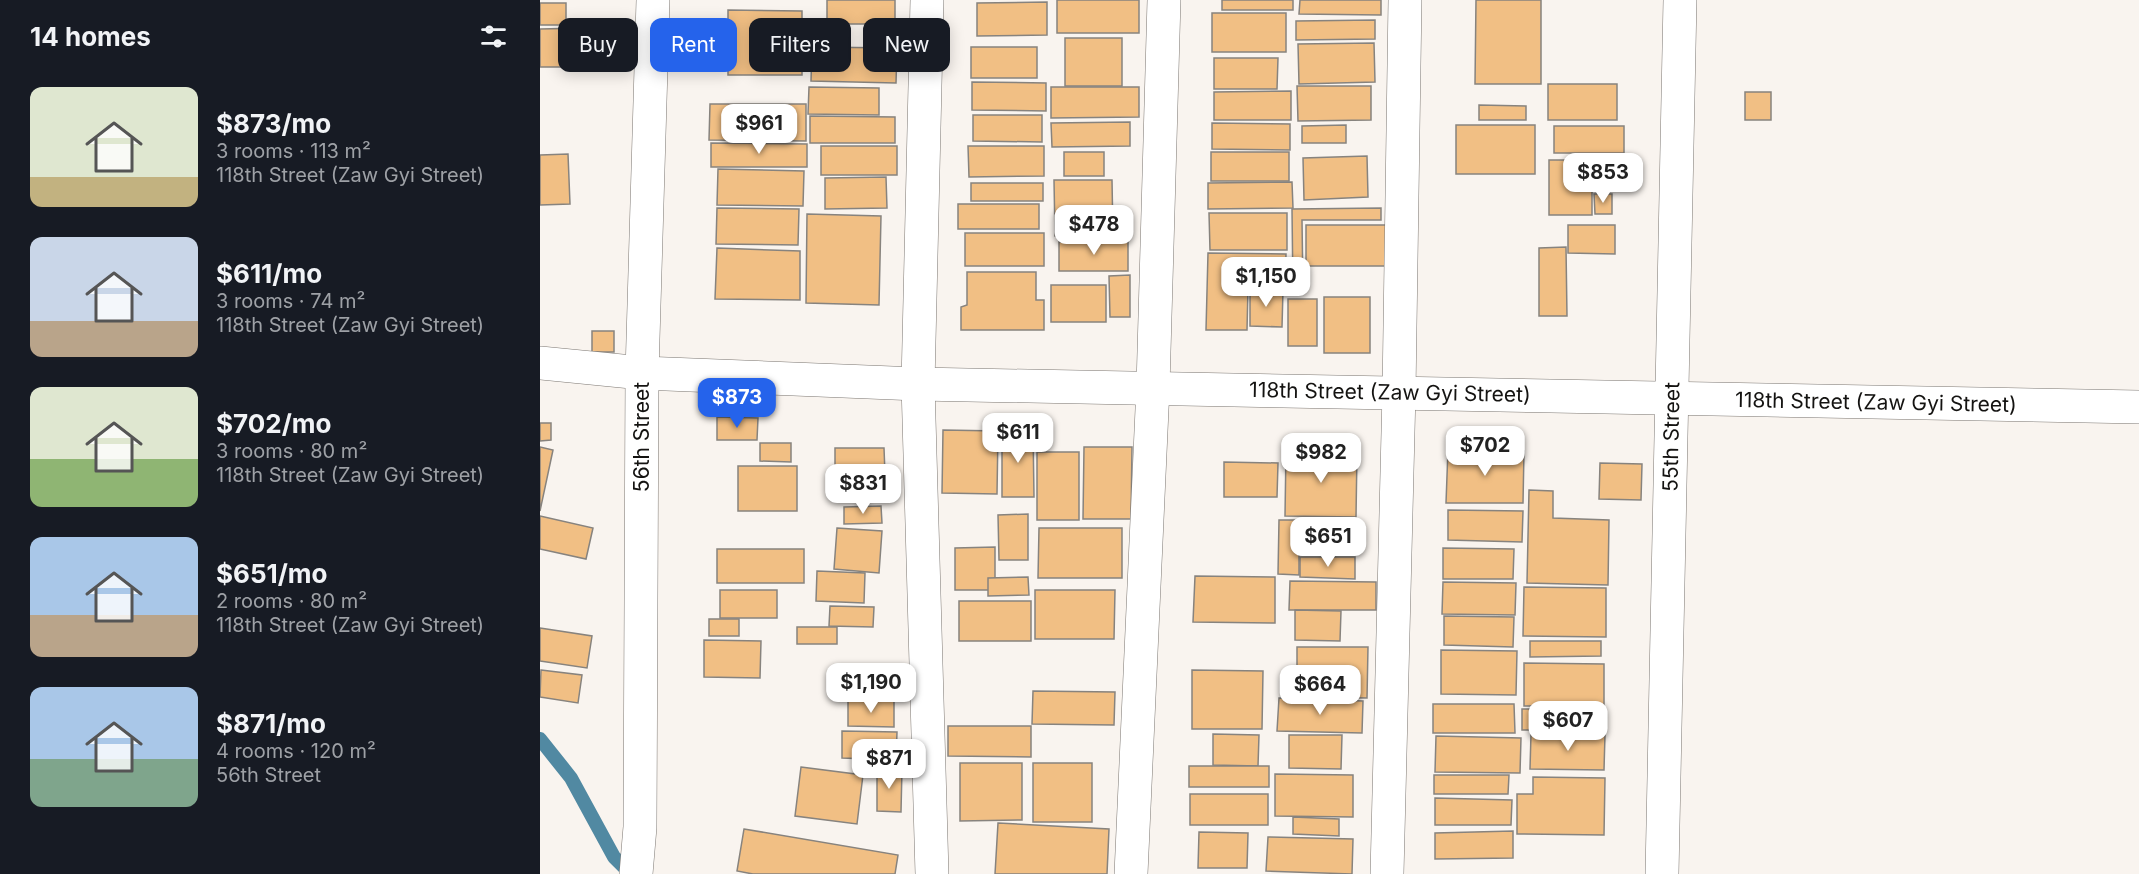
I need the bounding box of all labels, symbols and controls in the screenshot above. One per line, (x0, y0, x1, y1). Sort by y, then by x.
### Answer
chip: Buy (558, 18, 638, 72)
chip: Rent (650, 18, 737, 72)
chip: Filters (749, 18, 851, 72)
chip: New (863, 18, 950, 72)
icon: filters (477, 20, 510, 53)
text: 14 homes (30, 21, 151, 52)
pin: $961 (723, 104, 795, 155)
text: $873/mo (216, 108, 331, 139)
icon: home (78, 111, 150, 183)
text: $961 (735, 111, 783, 135)
text: 3 rooms · 113 m² (216, 139, 371, 163)
pin: $853 (1567, 153, 1639, 204)
text: $853 (1577, 160, 1629, 184)
text: 118th Street (Zaw Gyi Street) (216, 163, 484, 187)
pin: $478 (1058, 205, 1130, 256)
text: $478 (1069, 212, 1120, 236)
pin: $1,150 (1217, 257, 1315, 308)
text: $611/mo (216, 258, 322, 289)
icon: home (78, 261, 150, 333)
text: $1,150 (1235, 264, 1297, 288)
text: 3 rooms · 74 m² (216, 289, 365, 313)
text: 118th Street (Zaw Gyi Street) (216, 313, 484, 337)
street label: 118th Street (Zaw Gyi Street) (1249, 377, 1531, 407)
pin: $873 (701, 378, 773, 429)
street label: 56th Street (629, 382, 654, 492)
street label: 55th Street (1658, 382, 1684, 492)
text: $873 (712, 385, 762, 409)
street label: 118th Street (Zaw Gyi Street) (1735, 387, 2017, 417)
text: $702/mo (216, 408, 331, 439)
icon: home (78, 411, 150, 483)
pin: $611 (982, 413, 1054, 464)
text: $611 (996, 420, 1040, 444)
pin: $702 (1449, 426, 1521, 477)
pin: $982 (1285, 433, 1357, 484)
text: $702 (1460, 433, 1510, 457)
text: 3 rooms · 80 m² (216, 439, 367, 463)
text: $982 (1295, 440, 1347, 464)
text: 118th Street (Zaw Gyi Street) (216, 463, 484, 487)
pin: $831 (827, 464, 899, 515)
text: $831 (839, 471, 887, 495)
pin: $651 (1292, 517, 1364, 568)
text: $651 (1304, 524, 1352, 548)
text: $651/mo (216, 558, 328, 589)
icon: home (78, 561, 150, 633)
text: 2 rooms · 80 m² (216, 589, 367, 613)
text: 118th Street (Zaw Gyi Street) (216, 613, 484, 637)
pin: $1,190 (822, 663, 920, 714)
pin: $664 (1284, 665, 1356, 716)
text: $1,190 (840, 670, 902, 694)
text: $664 (1294, 672, 1346, 696)
pin: $607 (1532, 701, 1604, 752)
text: $871/mo (216, 708, 326, 739)
text: $607 (1543, 708, 1593, 732)
icon: home (78, 711, 150, 783)
text: 4 rooms · 120 m² (216, 739, 376, 763)
pin: $871 (853, 739, 925, 790)
text: $871 (866, 746, 912, 770)
text: 56th Street (216, 763, 321, 787)

